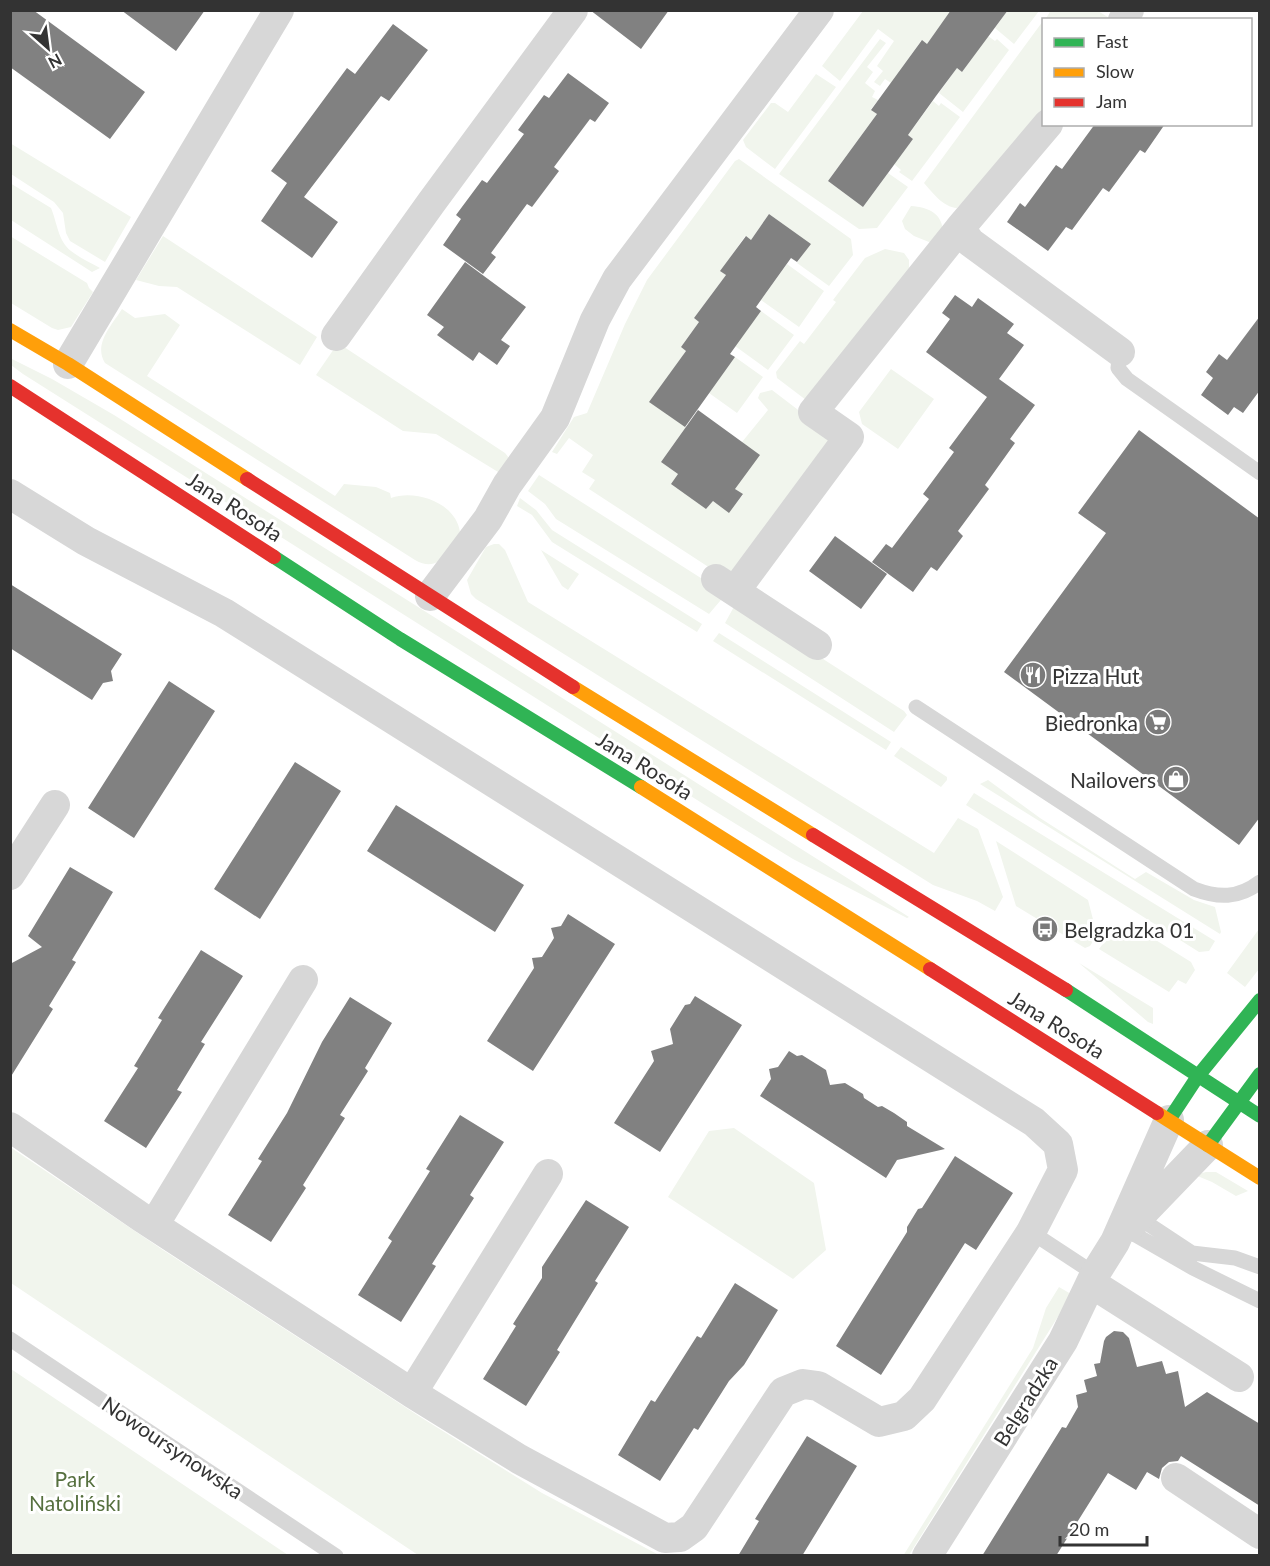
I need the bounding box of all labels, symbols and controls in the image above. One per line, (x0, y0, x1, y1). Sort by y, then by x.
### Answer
north arrow (18, 18, 78, 78)
legend (1042, 18, 1252, 126)
text: Fast (1096, 30, 1129, 52)
text: N (45, 50, 65, 73)
text: Slow (1096, 60, 1134, 82)
text: Jam (1096, 90, 1127, 112)
street label: Jana Rosoła (183, 466, 287, 546)
restaurant icon: Pizza Hut (1018, 660, 1048, 690)
place label: Pizza Hut (1052, 663, 1140, 688)
supermarket icon: Biedronka (1143, 707, 1173, 737)
place label: Biedronka (1045, 710, 1138, 735)
street label: Jana Rosoła (592, 726, 698, 804)
shop icon: Nailovers (1161, 764, 1191, 794)
place label: Nailovers (1070, 767, 1156, 792)
bus stop icon: Belgradzka 01 (1030, 914, 1060, 944)
place label: Belgradzka 01 (1064, 917, 1194, 942)
street label: Jana Rosoła (1004, 985, 1110, 1063)
street label: Belgradzka (988, 1352, 1062, 1450)
street label: Nowoursynowska (98, 1391, 248, 1503)
park label: Park Natoliński (29, 1466, 121, 1515)
scale bar (1060, 1509, 1147, 1547)
text: 20 m (1069, 1518, 1109, 1540)

